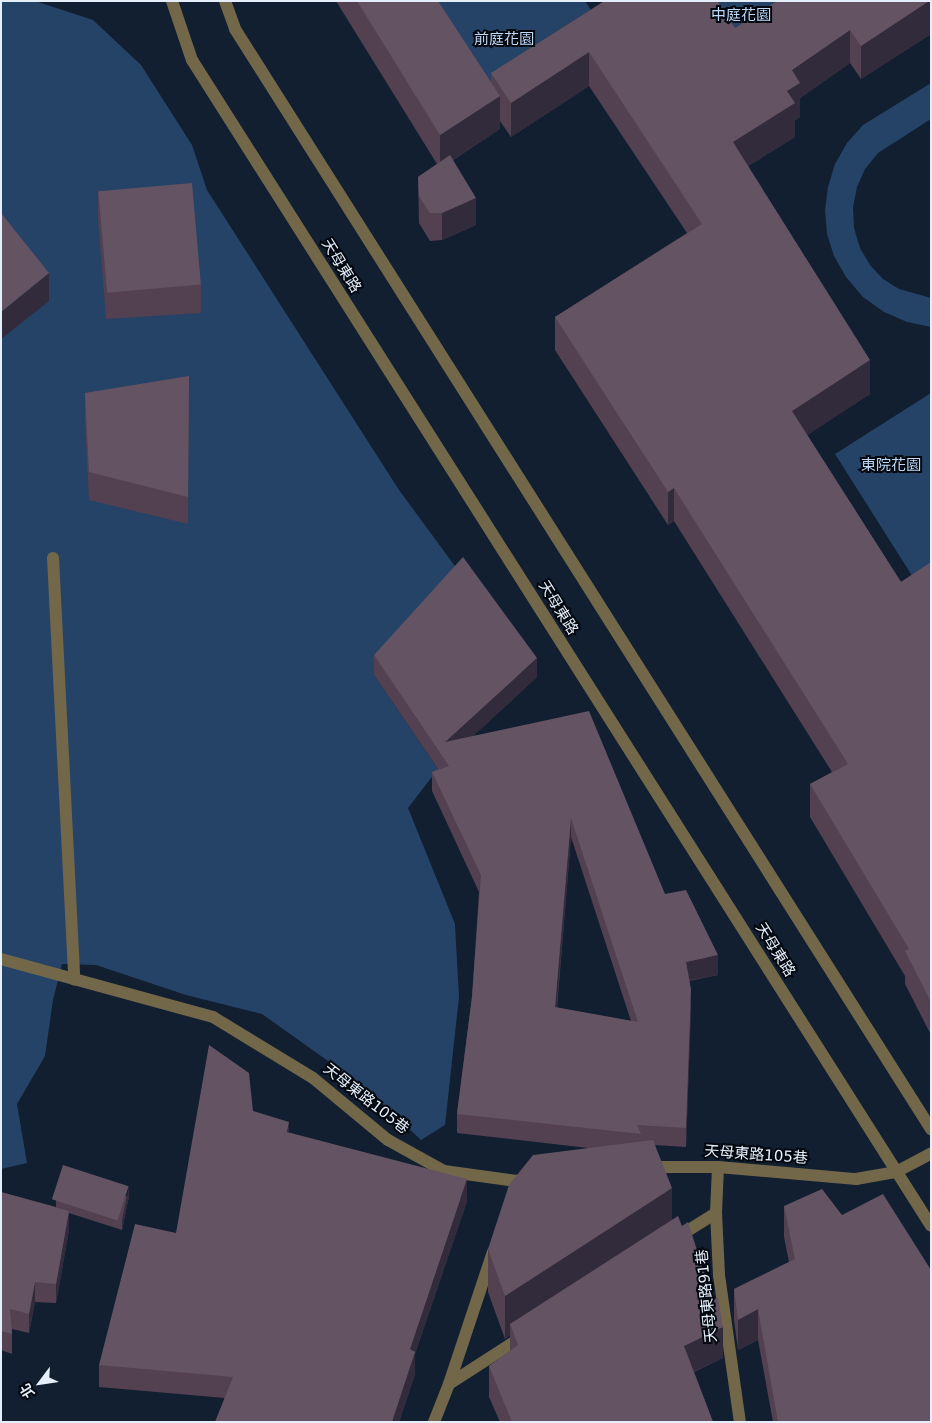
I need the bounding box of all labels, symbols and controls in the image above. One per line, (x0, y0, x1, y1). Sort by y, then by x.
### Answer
park label: 中庭花園 (711, 7, 771, 25)
park label: 前庭花園 (474, 31, 534, 49)
street label: 天母東路 (317, 236, 365, 296)
park label: 東院花園 (861, 457, 921, 475)
street label: 天母東路 (534, 578, 582, 638)
street label: 天母東路 (751, 920, 799, 980)
street label: 天母東路105巷 (320, 1060, 412, 1138)
street label: 天母東路105巷 (704, 1142, 808, 1168)
street label: 天母東路91巷 (693, 1248, 721, 1344)
north arrow (15, 1358, 65, 1408)
text: 北 (17, 1381, 38, 1401)

